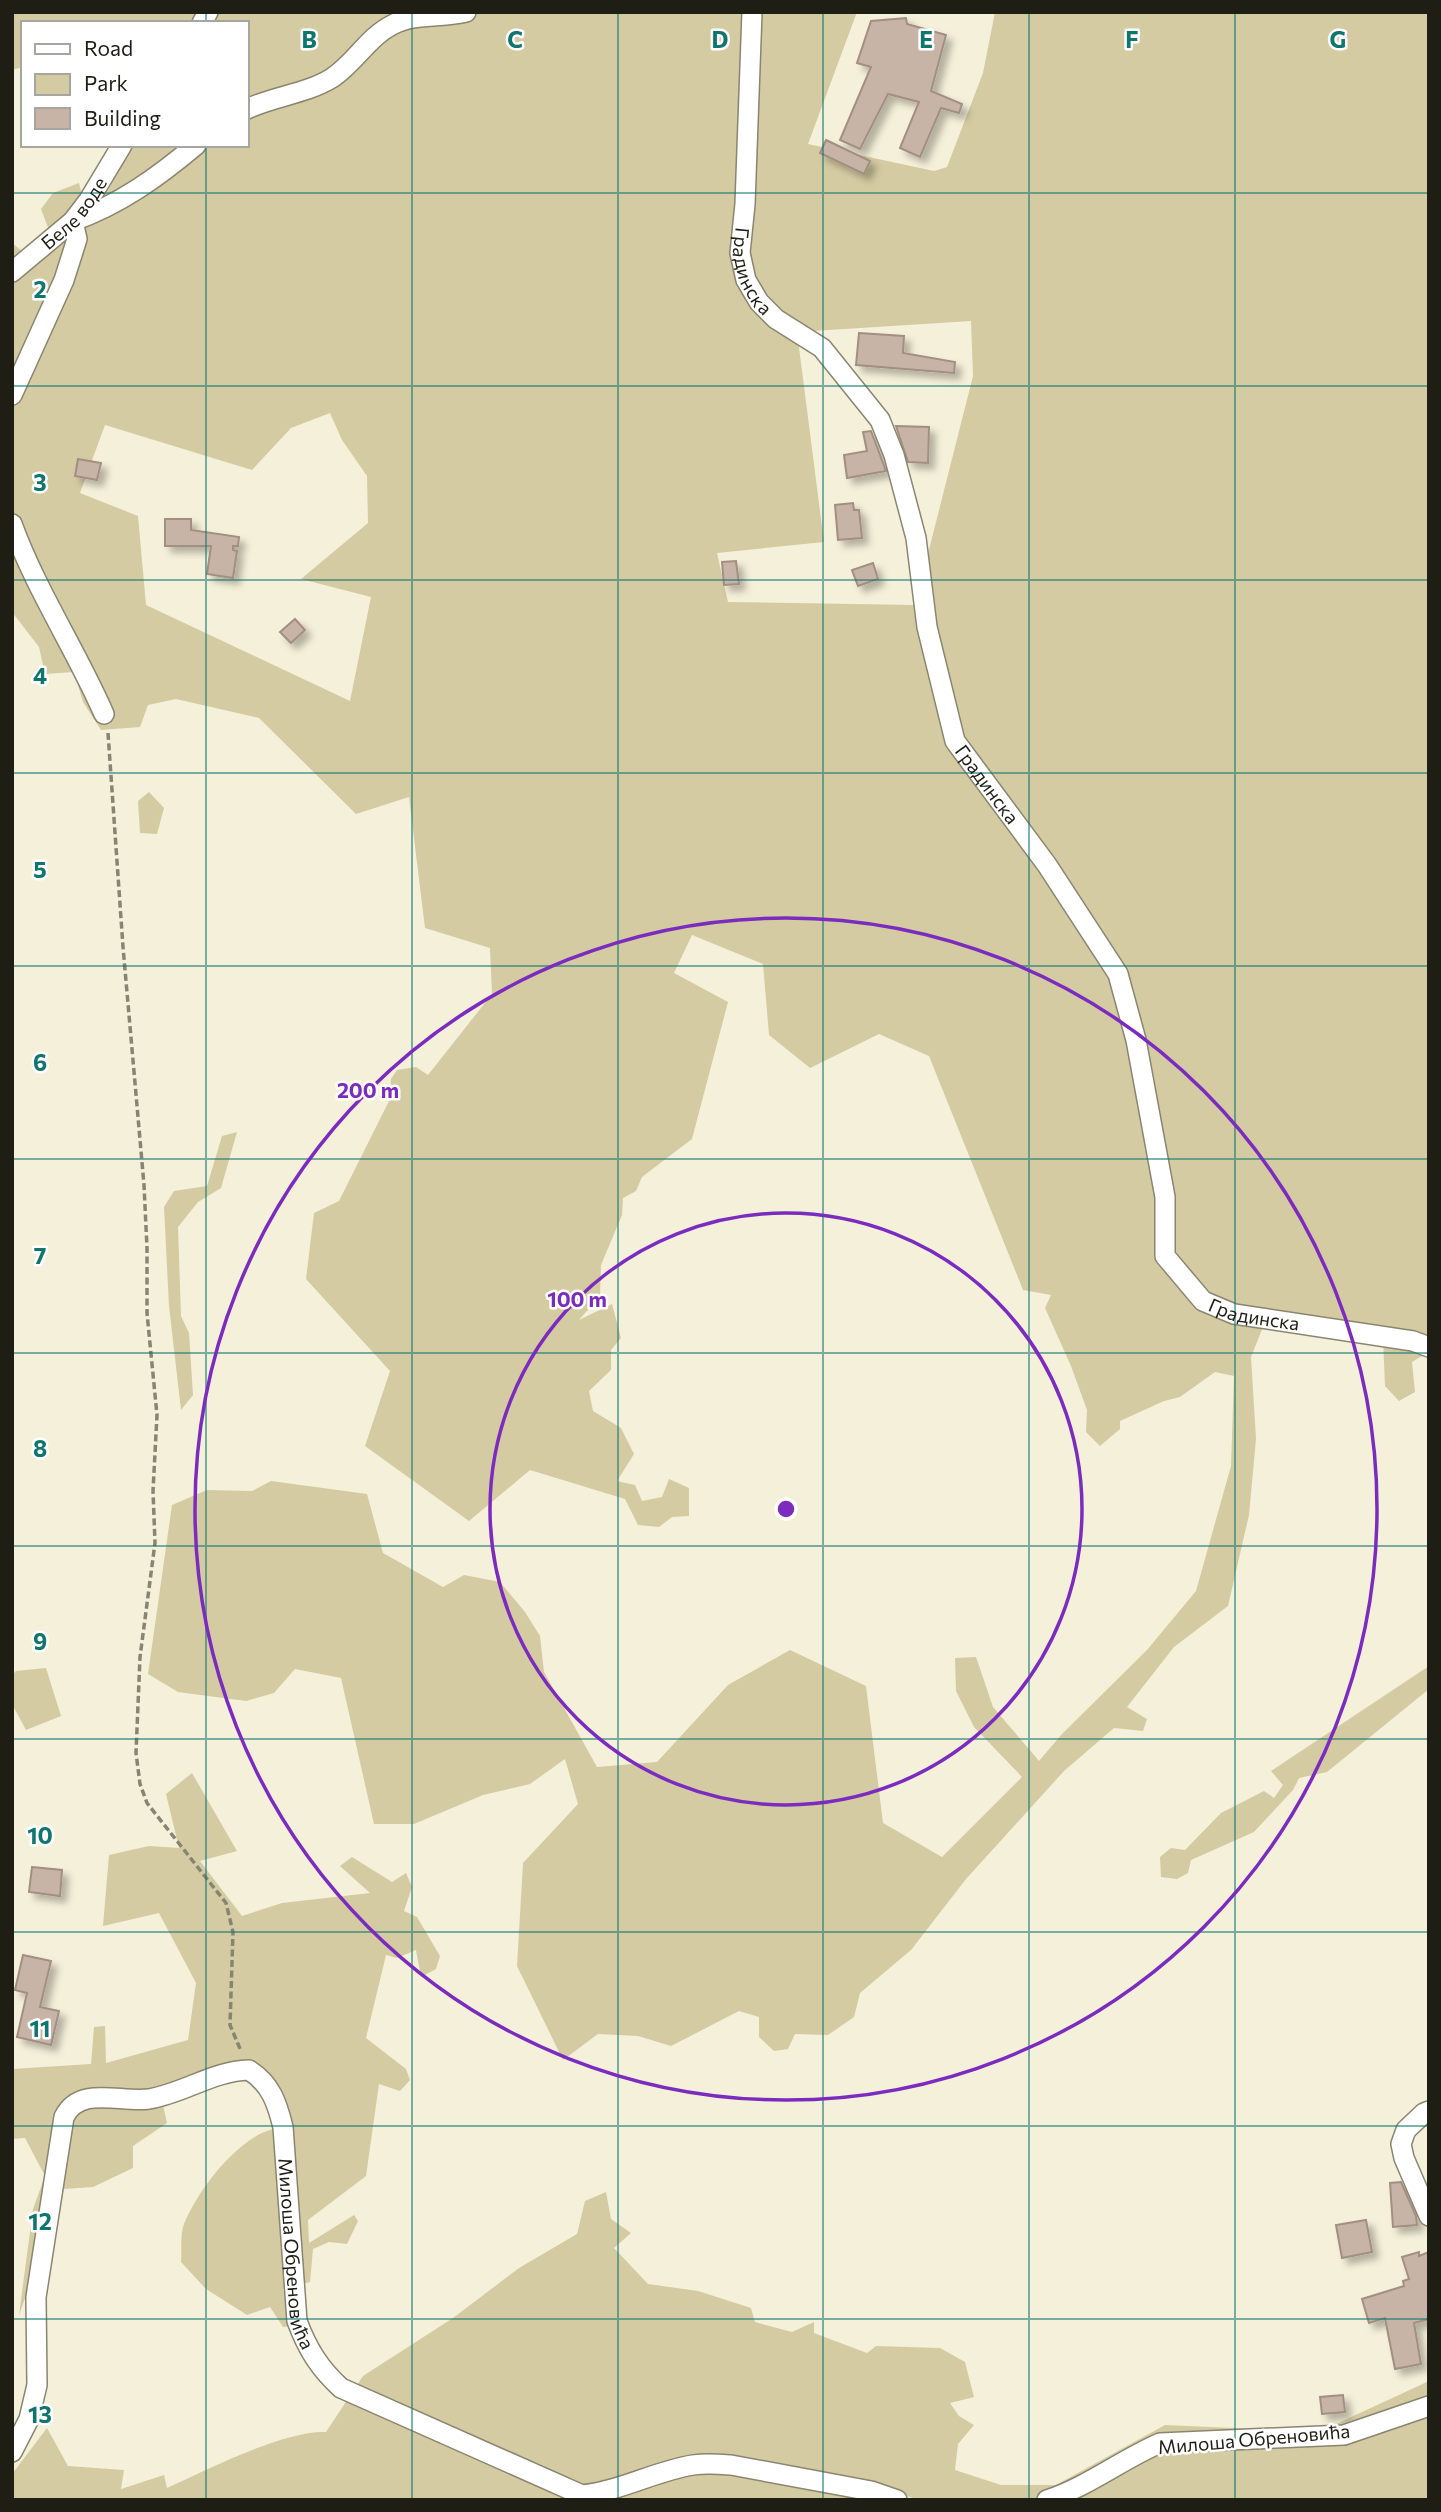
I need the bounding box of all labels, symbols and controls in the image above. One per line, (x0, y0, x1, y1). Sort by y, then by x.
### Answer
legend (21, 21, 248, 147)
text: B (301, 25, 317, 53)
text: C (507, 25, 523, 53)
text: D (712, 25, 729, 53)
text: E (919, 25, 933, 53)
text: F (1125, 25, 1139, 53)
text: G (1330, 25, 1346, 53)
text: Road (84, 35, 133, 60)
text: Park (84, 70, 128, 95)
text: Building (84, 105, 161, 130)
street label: Беле воде (36, 173, 111, 254)
street label: Градинска (729, 226, 777, 319)
text: 2 (33, 275, 47, 303)
text: 3 (33, 468, 47, 496)
text: 4 (33, 661, 47, 689)
street label: Градинска (951, 740, 1024, 828)
text: 5 (33, 855, 47, 883)
text: 6 (33, 1048, 47, 1076)
text: 200 m (337, 1077, 399, 1102)
text: 7 (34, 1241, 46, 1269)
text: 100 m (547, 1286, 607, 1311)
street label: Градинска (1205, 1293, 1301, 1335)
text: 8 (33, 1434, 47, 1462)
centre of rings (774, 1497, 798, 1521)
text: 9 (33, 1627, 47, 1655)
text: 10 (27, 1821, 53, 1849)
text: 11 (30, 2014, 50, 2042)
street label: Милоша Обреновића (274, 2157, 320, 2353)
text: 12 (28, 2207, 52, 2235)
text: 13 (28, 2400, 52, 2428)
street label: Милоша Обреновића (1157, 2419, 1351, 2458)

